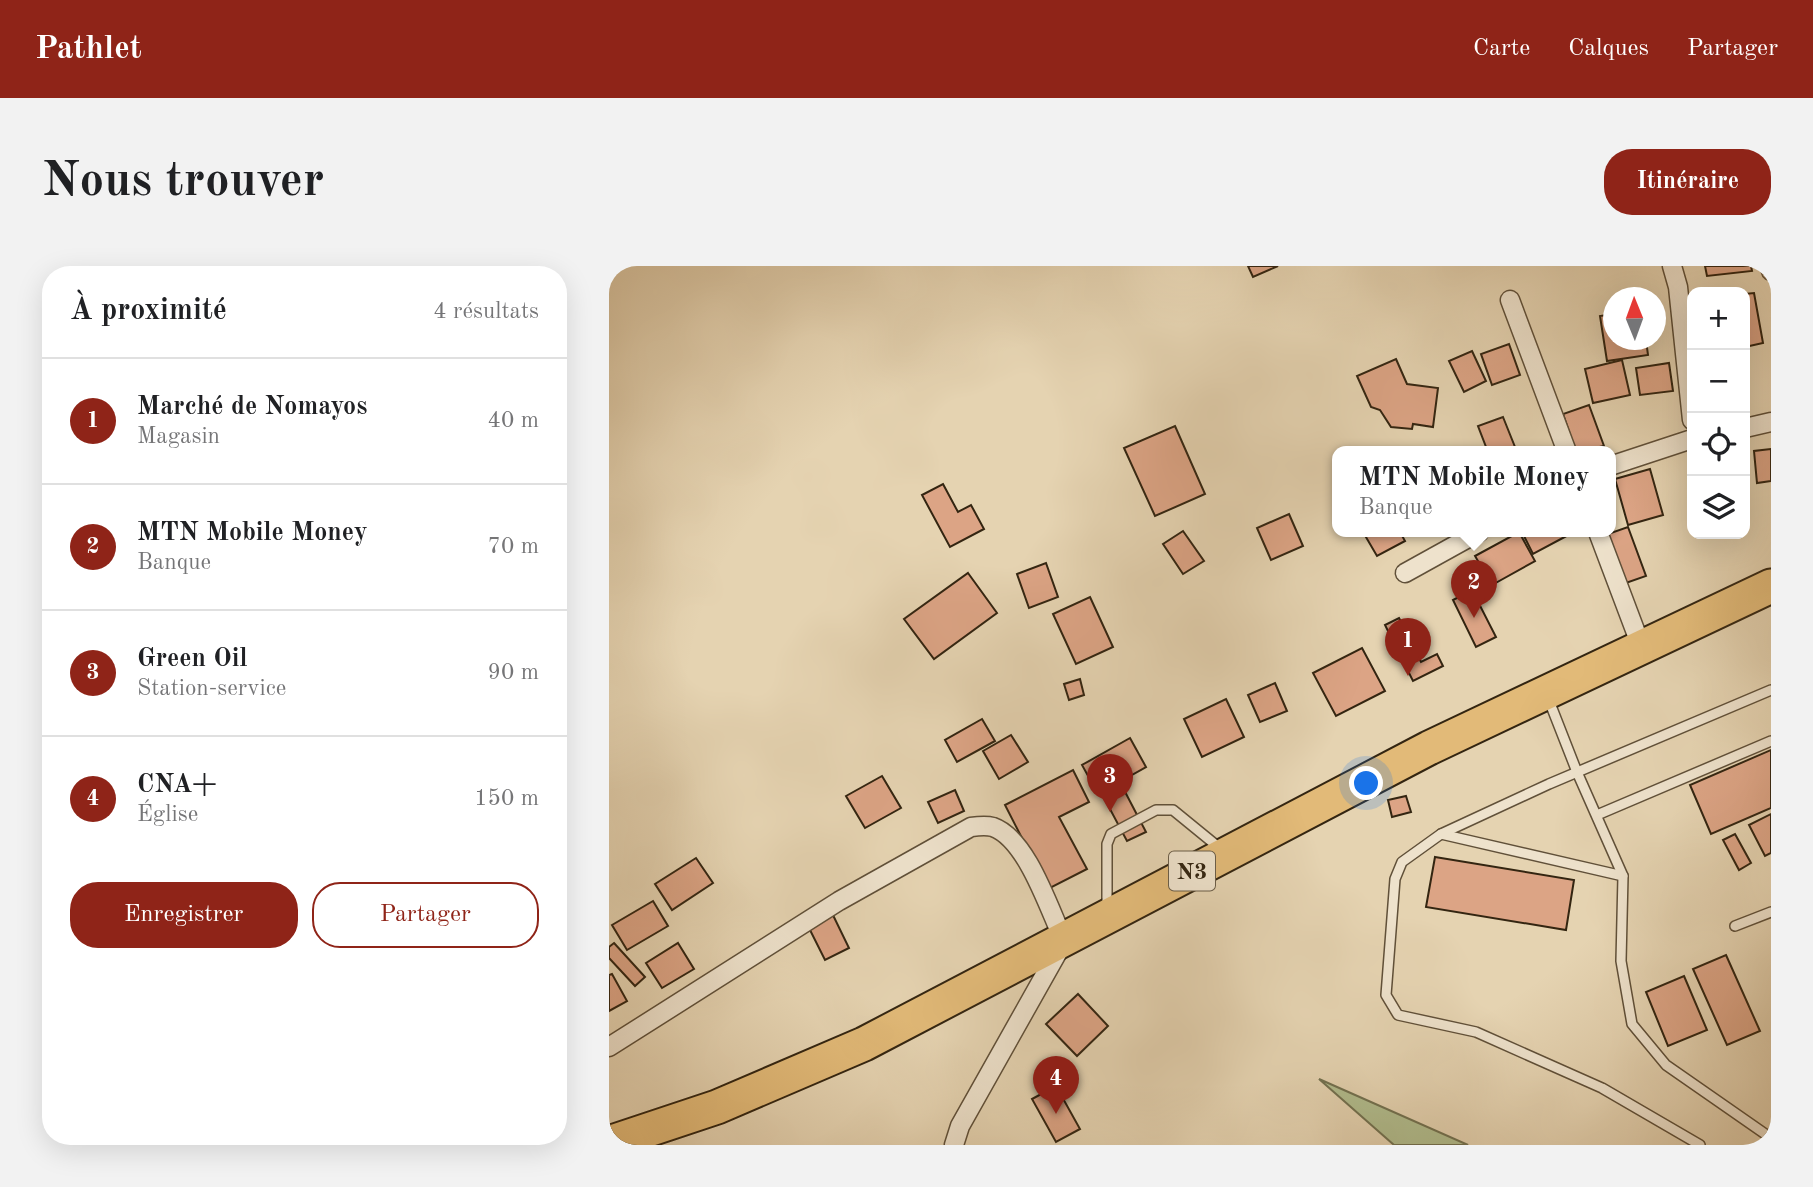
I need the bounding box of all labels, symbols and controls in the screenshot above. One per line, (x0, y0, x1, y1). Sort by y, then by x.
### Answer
text: Pathlet (35, 33, 142, 66)
text: Carte (1473, 37, 1530, 61)
text: Calques (1568, 37, 1649, 61)
text: Partager (1687, 37, 1778, 61)
button: Itinéraire (1604, 149, 1771, 215)
text: Nous trouver (42, 158, 324, 207)
north arrow (1603, 287, 1666, 350)
map controls (1687, 287, 1750, 539)
button: + (1687, 287, 1750, 350)
text: À proximité (70, 296, 227, 326)
text: 4 résultats (433, 300, 539, 323)
button: − (1687, 350, 1750, 413)
text: Marché de Nomayos (137, 394, 367, 420)
text: 1 (86, 409, 100, 432)
text: 40 m (488, 409, 539, 432)
button: locate (1687, 413, 1750, 476)
text: Magasin (137, 425, 220, 448)
popup (1332, 446, 1616, 537)
text: MTN Mobile Money (1359, 465, 1589, 491)
button: layers (1687, 476, 1750, 539)
text: Banque (1359, 496, 1433, 519)
text: MTN Mobile Money (137, 520, 368, 546)
text: 2 (86, 535, 100, 558)
text: 70 m (488, 535, 539, 558)
text: Banque (137, 551, 211, 574)
pin: 2 (1451, 560, 1497, 618)
pin: 1 (1385, 618, 1431, 676)
text: Green Oil (137, 646, 248, 672)
text: 3 (86, 661, 100, 684)
text: 90 m (488, 661, 539, 684)
text: Station-service (137, 677, 286, 700)
pin: 3 (1087, 754, 1133, 812)
your location (1349, 766, 1383, 800)
text: CNA+ (137, 772, 217, 798)
text: 4 (86, 787, 100, 810)
text: 150 m (474, 787, 539, 810)
text: Église (137, 803, 198, 826)
road number: N3 (1169, 852, 1215, 890)
button: Enregistrer (70, 882, 298, 948)
button: Partager (312, 882, 539, 948)
pin: 4 (1033, 1056, 1079, 1114)

